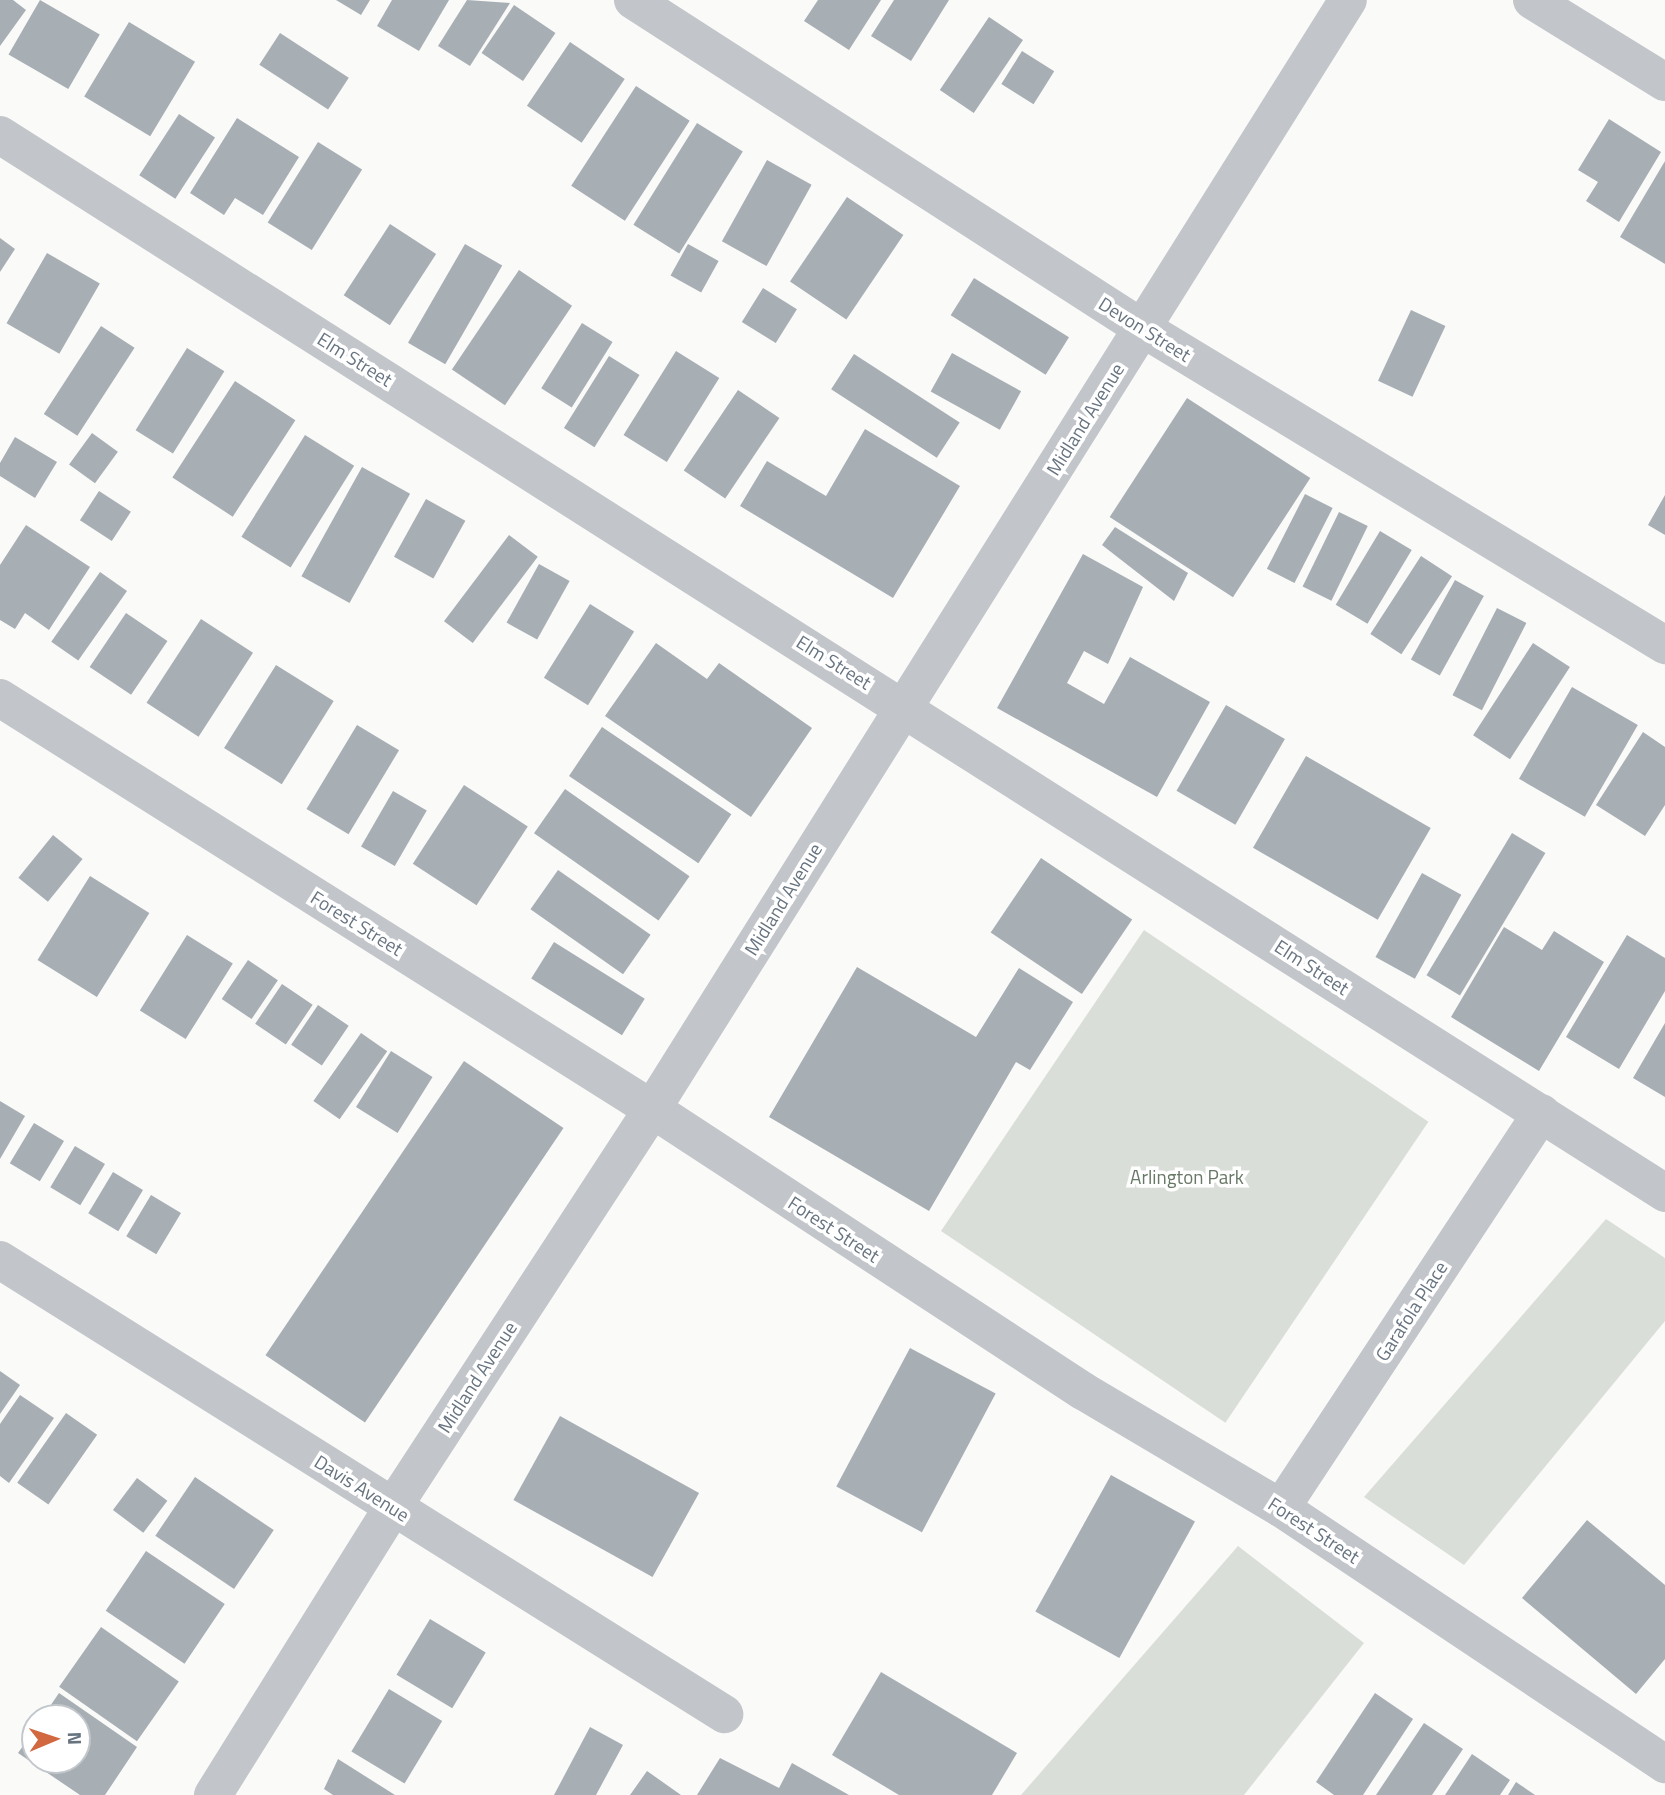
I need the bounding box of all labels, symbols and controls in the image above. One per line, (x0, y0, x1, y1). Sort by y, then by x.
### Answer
street label: Devon Street (1095, 292, 1195, 366)
street label: Elm Street (313, 327, 397, 391)
street label: Midland Avenue (1041, 359, 1129, 479)
street label: Elm Street (792, 630, 876, 694)
street label: Midland Avenue (739, 839, 827, 959)
street label: Forest Street (307, 886, 407, 960)
street label: Elm Street (1271, 935, 1353, 999)
park label: Arlington Park (1130, 1166, 1244, 1188)
street label: Forest Street (784, 1191, 884, 1267)
street label: Garafola Place (1370, 1257, 1452, 1365)
street label: Midland Avenue (433, 1317, 521, 1437)
street label: Davis Avenue (310, 1450, 414, 1526)
street label: Forest Street (1264, 1492, 1364, 1568)
north arrow (21, 1704, 91, 1774)
text: N (61, 1731, 90, 1745)

